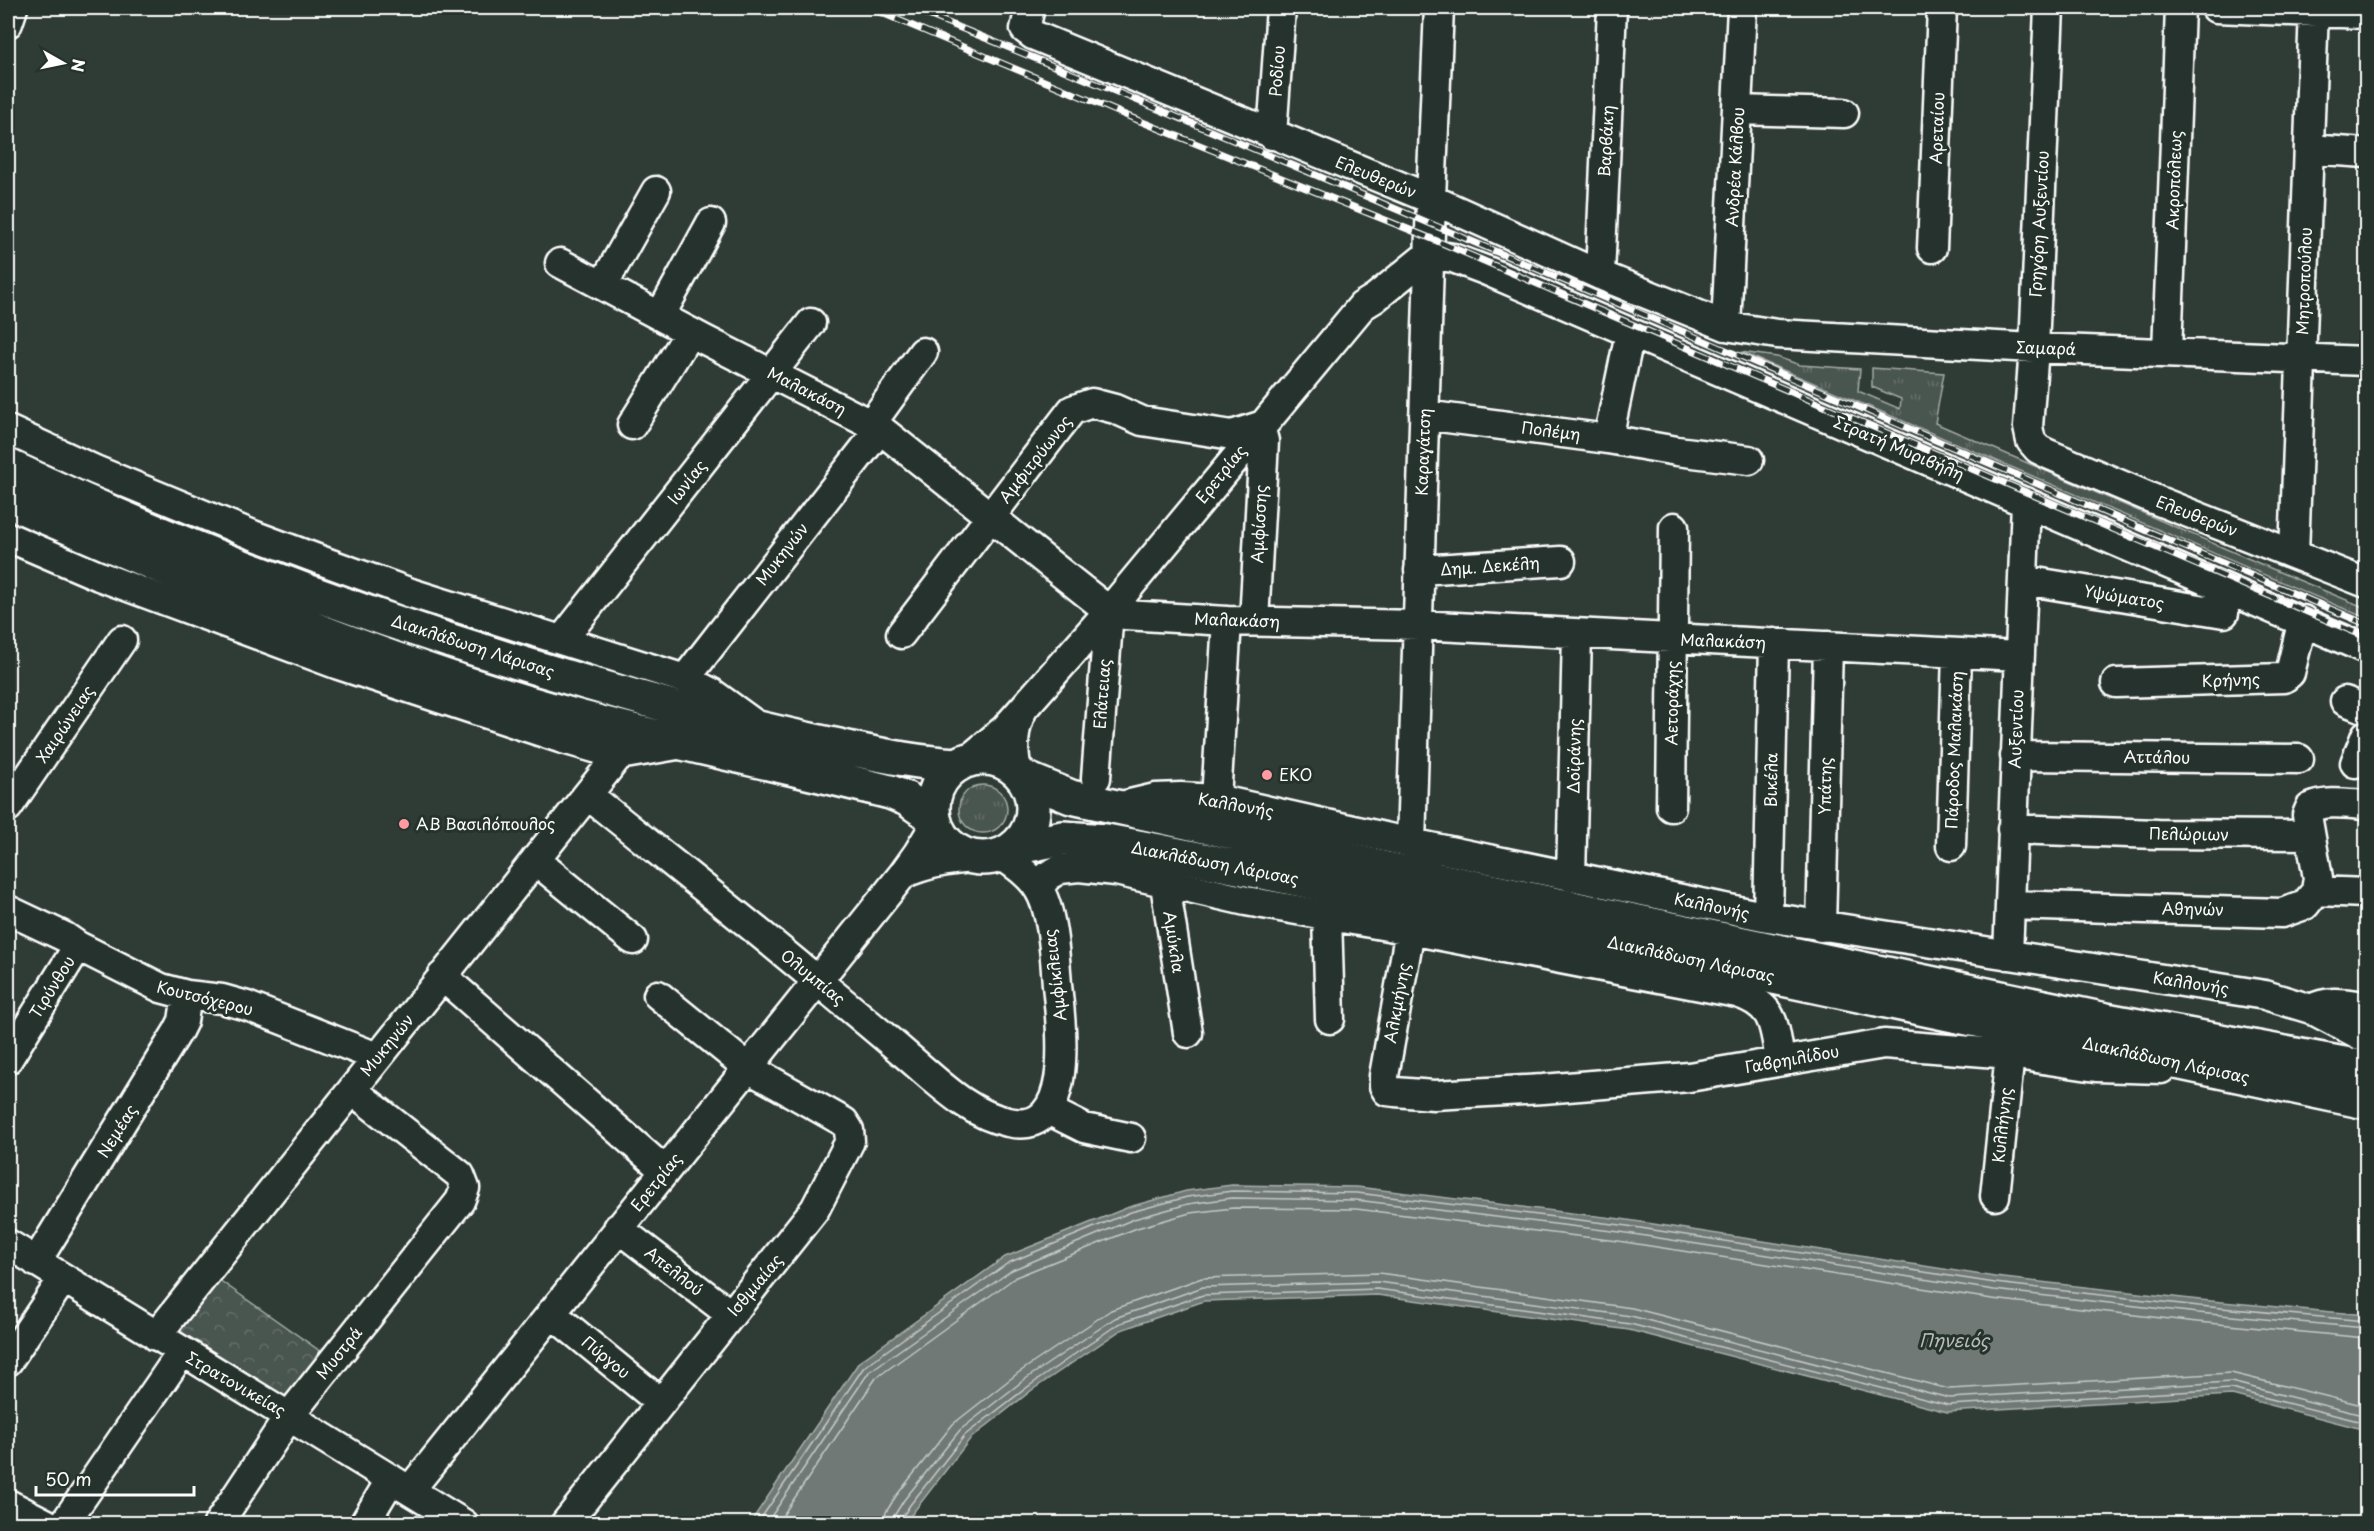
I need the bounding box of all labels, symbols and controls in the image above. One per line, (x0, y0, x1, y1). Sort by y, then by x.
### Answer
north arrow (33, 33, 93, 93)
street label: Ροδίου (1262, 45, 1290, 97)
text: N (66, 57, 92, 74)
street label: Αρεταίου (1923, 91, 1949, 164)
street label: Βαρβάκη (1591, 104, 1619, 178)
street label: Ανδρέα Κάλβου (1719, 106, 1749, 228)
street label: Ακροπόλεως (2159, 130, 2187, 230)
street label: Ελευθερών (1332, 149, 1421, 203)
street label: Γρηγόρη Αυξεντίου (2022, 150, 2054, 298)
street label: Μητροπούλου (2289, 227, 2317, 335)
street label: Σαμαρά (2015, 334, 2077, 360)
street label: Μαλακάση (764, 360, 851, 420)
street label: Καραγάτση (1408, 408, 1436, 496)
street label: Αμφιτρύωνος (992, 409, 1076, 508)
street label: Στρατή Μυριβήλη (1830, 409, 1969, 485)
street label: Πολέμη (1520, 414, 1582, 446)
street label: Ερετρίας (1189, 439, 1251, 508)
street label: Ιωνίας (661, 454, 711, 509)
street label: Αμφίσσης (1244, 484, 1272, 564)
street label: Ελευθερών (2153, 488, 2242, 542)
street label: Μυκηνών (749, 517, 813, 590)
street label: Δημ. Δεκέλη (1439, 550, 1540, 580)
street label: Υψώματος (2082, 578, 2166, 614)
street label: Μαλακάση (1194, 606, 1280, 632)
street label: Διακλάδωση Λάρισας (389, 607, 558, 683)
street label: Μαλακάση (1680, 627, 1766, 653)
street label: Ελάτειας (1087, 658, 1115, 730)
street label: Αετοράχης (1658, 660, 1684, 746)
street label: Κρήνης (2201, 666, 2261, 692)
street label: Πάροδος Μαλακάση (1938, 671, 1968, 829)
street label: Χαιρώνειας (29, 680, 99, 767)
street label: Αυξεντίου (2002, 689, 2028, 769)
street label: Δοϊράνης (1560, 718, 1586, 794)
street label: Αττάλου (2123, 743, 2191, 769)
street label: Βικέλα (1758, 752, 1782, 808)
street label: Υπάτης (1811, 757, 1837, 815)
place label: EKO (1279, 762, 1312, 786)
marker: EKO (1260, 768, 1274, 782)
street label: Καλλoνής (1196, 786, 1276, 822)
place label: ΑΒ Βασιλόπουλος (416, 811, 555, 835)
marker: ΑΒ Βασιλόπουλος (397, 817, 411, 831)
street label: Πελώριων (2149, 820, 2229, 846)
street label: Διακλάδωση Λάρισας (1129, 834, 1301, 890)
street label: Καλλoνής (1672, 885, 1752, 925)
street label: Αθηνών (2162, 895, 2224, 921)
street label: Αμύκλα (1158, 909, 1192, 975)
street label: Αμφίκλειας (1036, 928, 1072, 1022)
street label: Διακλάδωση Λάρισας (1606, 929, 1777, 987)
street label: Ολυμπίας (776, 943, 851, 1010)
street label: Τιρύνθου (22, 951, 80, 1022)
street label: Αλκμήνης (1377, 961, 1415, 1045)
street label: Καλλoνής (2152, 964, 2231, 1000)
street label: Κουτσόχερου (154, 973, 256, 1021)
street label: Μυκηνών (354, 1008, 419, 1081)
street label: Διακλάδωση Λάρισας (2081, 1030, 2252, 1088)
street label: Γαβρηιλίδου (1743, 1038, 1841, 1078)
street label: Κυλλήνης (1985, 1086, 2017, 1164)
street label: Νεμέας (90, 1099, 142, 1162)
street label: Ερετρίας (624, 1147, 686, 1216)
street label: Απελλού (640, 1240, 709, 1301)
street label: Ισθμιαίας (721, 1248, 788, 1321)
street label: Μυστρά (310, 1321, 367, 1384)
water label: Πηνειός (1919, 1326, 1991, 1353)
street label: Πύργου (577, 1329, 636, 1383)
street label: Στρατονικείας (182, 1345, 291, 1421)
scale bar (36, 1459, 194, 1497)
text: 50 m (45, 1465, 92, 1492)

